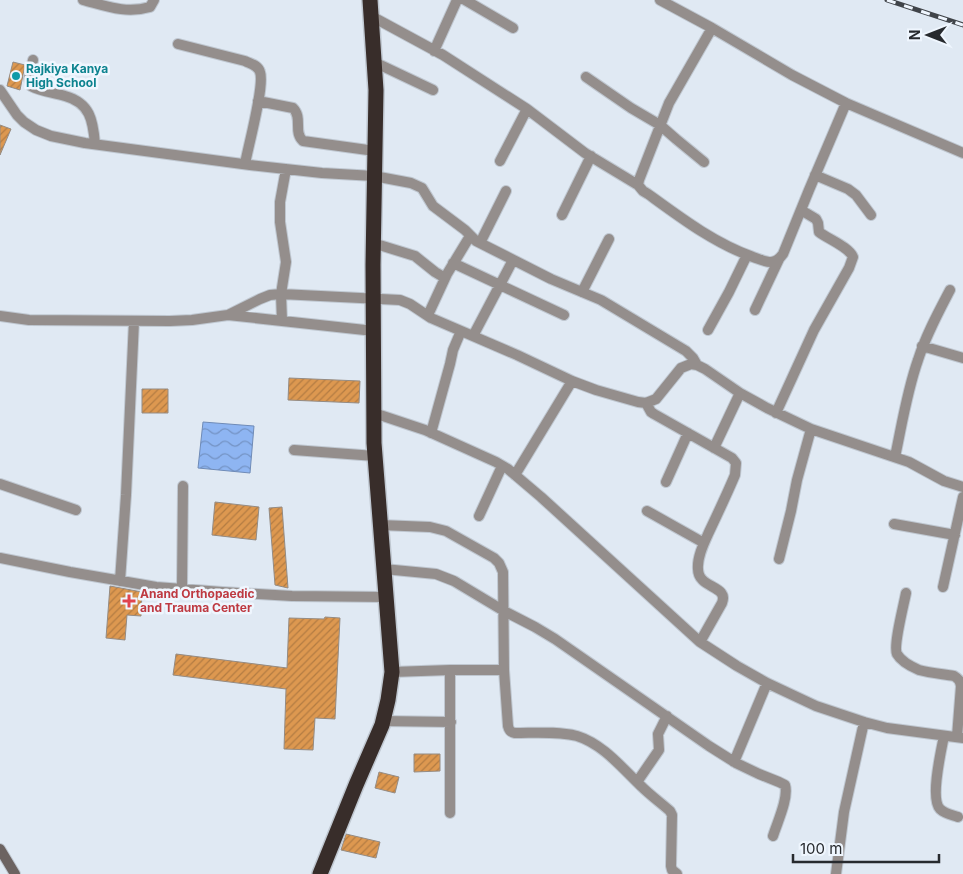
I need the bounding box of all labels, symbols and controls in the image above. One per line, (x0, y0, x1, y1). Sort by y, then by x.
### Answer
north arrow (903, 10, 953, 60)
text: N (906, 30, 923, 40)
place label: Rajkiya Kanya High School (26, 61, 108, 90)
marker: Rajkiya Kanya High School (10, 70, 22, 82)
place label: Anand Orthopaedic and Trauma Center (140, 586, 255, 615)
marker: Anand Orthopaedic and Trauma Center (122, 594, 136, 608)
scale bar (793, 832, 939, 864)
text: 100 m (800, 839, 842, 858)

